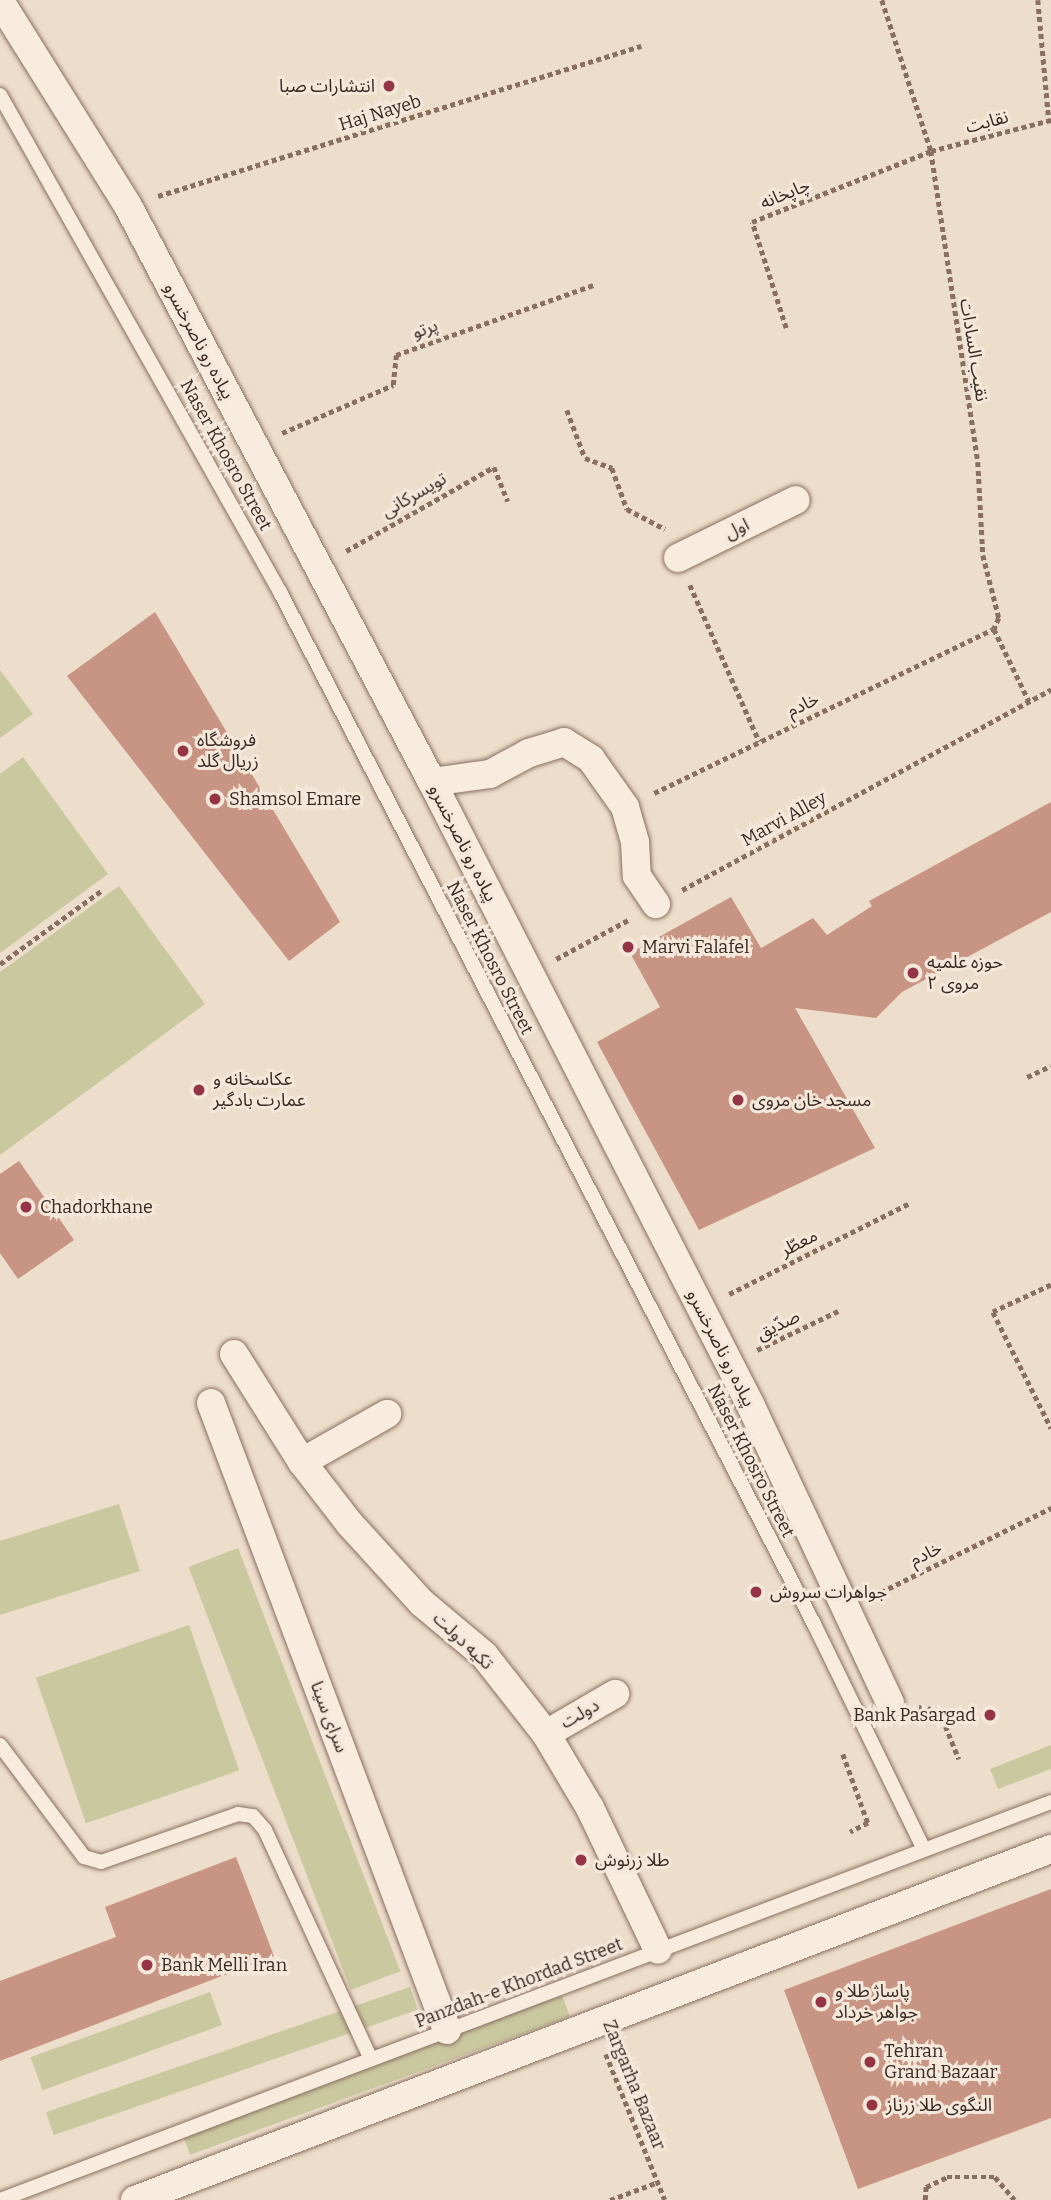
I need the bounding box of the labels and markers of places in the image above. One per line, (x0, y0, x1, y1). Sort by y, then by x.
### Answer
place label: انتشارات صبا (279, 75, 375, 97)
marker: انتشارات صبا (381, 78, 397, 94)
place label: فروشگاه زریال گلد (197, 730, 259, 772)
marker: فروشگاه زریال گلد (175, 743, 191, 759)
place label: Shamsol Emare (229, 788, 361, 810)
marker: Shamsol Emare (207, 791, 223, 807)
place label: Marvi Falafel (642, 936, 749, 958)
marker: Marvi Falafel (620, 939, 636, 955)
place label: حوزه علمیه مروی ۲ (927, 952, 1003, 995)
marker: حوزه علمیه مروی ۲ (905, 965, 921, 981)
place label: عکاسخانه و عمارت بادگیر (213, 1069, 306, 1112)
marker: عکاسخانه و عمارت بادگیر (191, 1082, 207, 1098)
place label: مسجد خان مروی (752, 1089, 871, 1111)
marker: مسجد خان مروی (730, 1092, 746, 1108)
place label: Chadorkhane (40, 1196, 153, 1218)
marker: Chadorkhane (18, 1199, 34, 1215)
place label: جواهرات سروش (770, 1581, 887, 1603)
marker: جواهرات سروش (748, 1584, 764, 1600)
place label: Bank Pasargad (853, 1704, 976, 1726)
marker: Bank Pasargad (982, 1707, 998, 1723)
place label: طلا زرنوش (595, 1849, 669, 1871)
marker: طلا زرنوش (573, 1852, 589, 1868)
place label: Bank Melli Iran (161, 1954, 287, 1976)
marker: Bank Melli Iran (139, 1957, 155, 1973)
place label: پاساژ طلا و جواهر خرداد (835, 1981, 918, 2024)
marker: پاساژ طلا و جواهر خرداد (813, 1994, 829, 2010)
place label: Tehran Grand Bazaar (884, 2041, 998, 2084)
marker: Tehran Grand Bazaar (862, 2054, 878, 2070)
place label: النگوی طلا زرناز (886, 2094, 992, 2116)
marker: النگوی طلا زرناز (864, 2097, 880, 2113)

